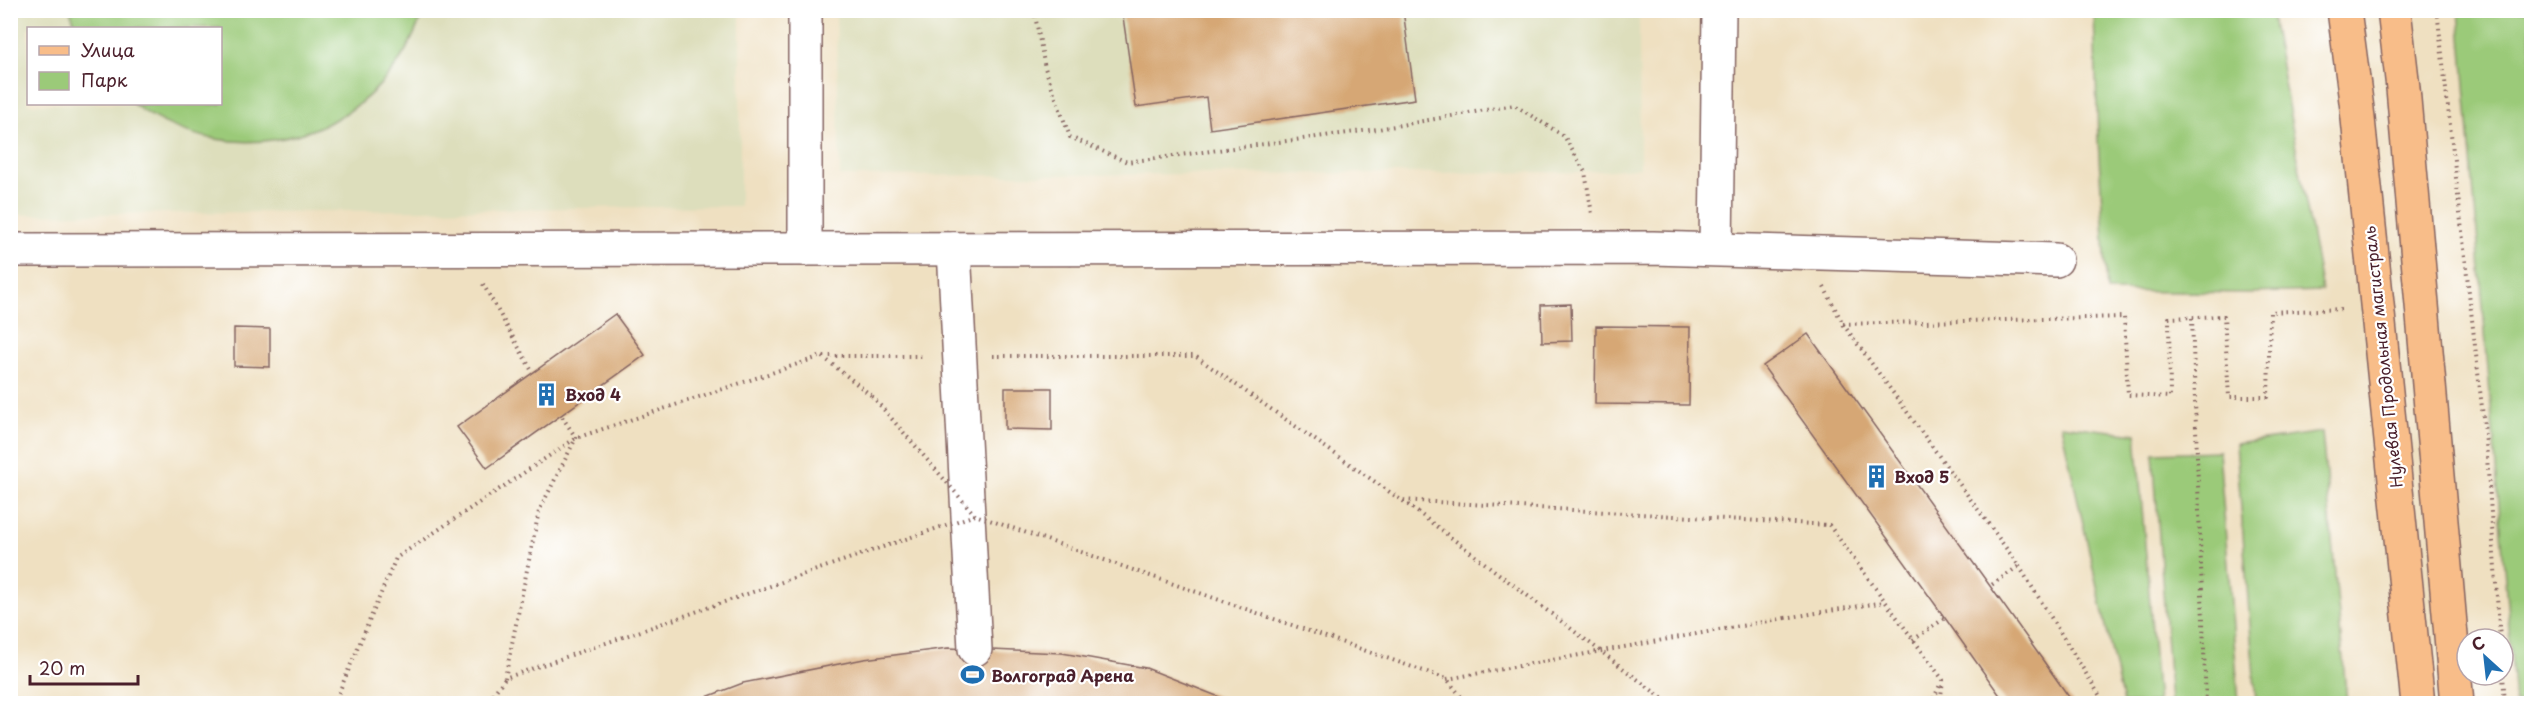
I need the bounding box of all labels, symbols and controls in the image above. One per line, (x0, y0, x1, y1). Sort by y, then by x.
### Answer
legend (27, 27, 222, 105)
text: Улица (81, 36, 135, 63)
text: Парк (81, 66, 128, 93)
street label: Нулевая Продольная магистраль (2356, 225, 2408, 489)
building icon: Вход 4 (534, 381, 560, 407)
place label: Вход 4 (565, 382, 621, 406)
building icon: Вход 5 (1863, 463, 1889, 489)
place label: Вход 5 (1894, 464, 1949, 488)
north arrow (2455, 627, 2515, 687)
text: С (2467, 629, 2489, 656)
scale bar (30, 648, 138, 686)
text: 20 m (39, 654, 85, 681)
sports icon: Волгоград Арена (960, 662, 986, 688)
place label: Волгоград Арена (991, 663, 1134, 687)

